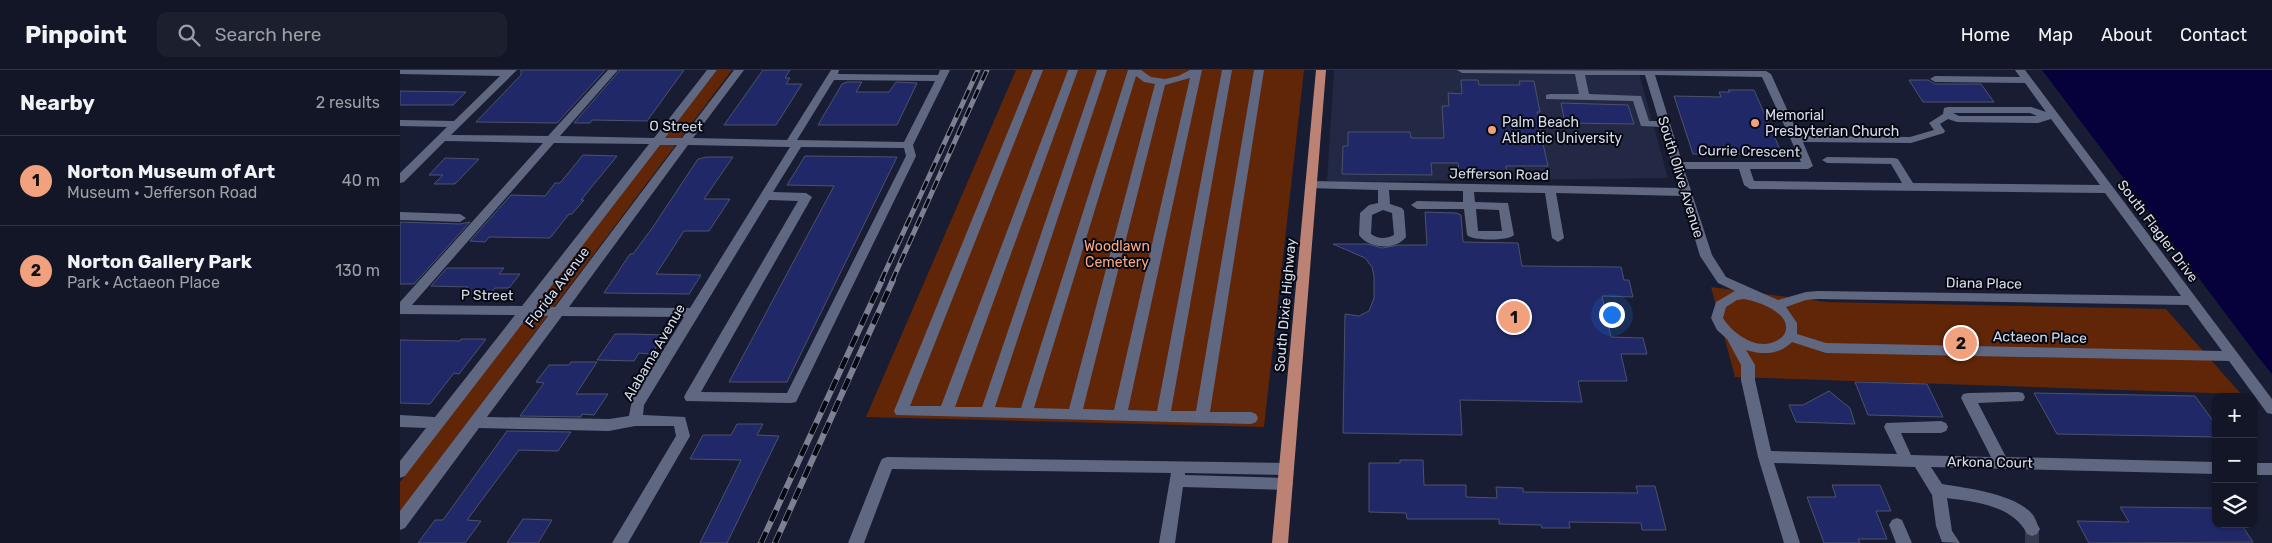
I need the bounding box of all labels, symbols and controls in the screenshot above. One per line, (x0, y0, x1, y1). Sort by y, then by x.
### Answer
search box (157, 12, 507, 57)
text: Pinpoint (25, 21, 127, 49)
icon: search (175, 21, 203, 49)
text: Search here (215, 23, 321, 46)
text: Home (1961, 24, 2010, 46)
text: Map (2038, 24, 2073, 46)
text: About (2101, 24, 2152, 46)
text: Contact (2180, 24, 2247, 46)
text: Nearby (20, 90, 95, 115)
text: 2 results (316, 93, 380, 112)
place label: Memorial Presbyterian Church (1765, 107, 1899, 140)
place label: Palm Beach Atlantic University (1502, 114, 1622, 147)
street label: South Olive Avenue (1654, 114, 1707, 240)
marker: Memorial Presbyterian Church (1749, 117, 1761, 129)
street label: O Street (649, 118, 703, 135)
marker: Palm Beach Atlantic University (1486, 124, 1498, 136)
street label: Currie Crescent (1698, 142, 1801, 161)
text: Norton Museum of Art (67, 160, 275, 183)
street label: Jefferson Road (1449, 165, 1549, 184)
text: 1 (32, 171, 40, 190)
text: 40 m (342, 171, 380, 190)
street label: South Flagler Drive (2114, 177, 2202, 286)
text: Museum · Jefferson Road (67, 183, 257, 202)
street label: South Dixie Highway (1271, 237, 1300, 373)
park label: Woodlawn Cemetery (1084, 238, 1150, 271)
street label: Florida Avenue (522, 244, 593, 331)
text: Norton Gallery Park (67, 250, 252, 273)
text: 2 (31, 261, 41, 280)
text: 130 m (335, 261, 380, 280)
text: Park · Actaeon Place (67, 273, 220, 292)
street label: Diana Place (1946, 274, 2022, 293)
street label: P Street (461, 287, 514, 304)
pin: 1 (1498, 298, 1530, 336)
street label: Alabama Avenue (620, 301, 689, 404)
your location (1599, 302, 1625, 328)
pin: 2 (1945, 324, 1977, 362)
street label: Actaeon Place (1993, 328, 2087, 347)
map controls (2212, 393, 2257, 528)
button: + (2212, 393, 2257, 438)
button: − (2212, 438, 2257, 483)
street label: Arkona Court (1947, 453, 2034, 472)
button: layers (2212, 483, 2257, 528)

